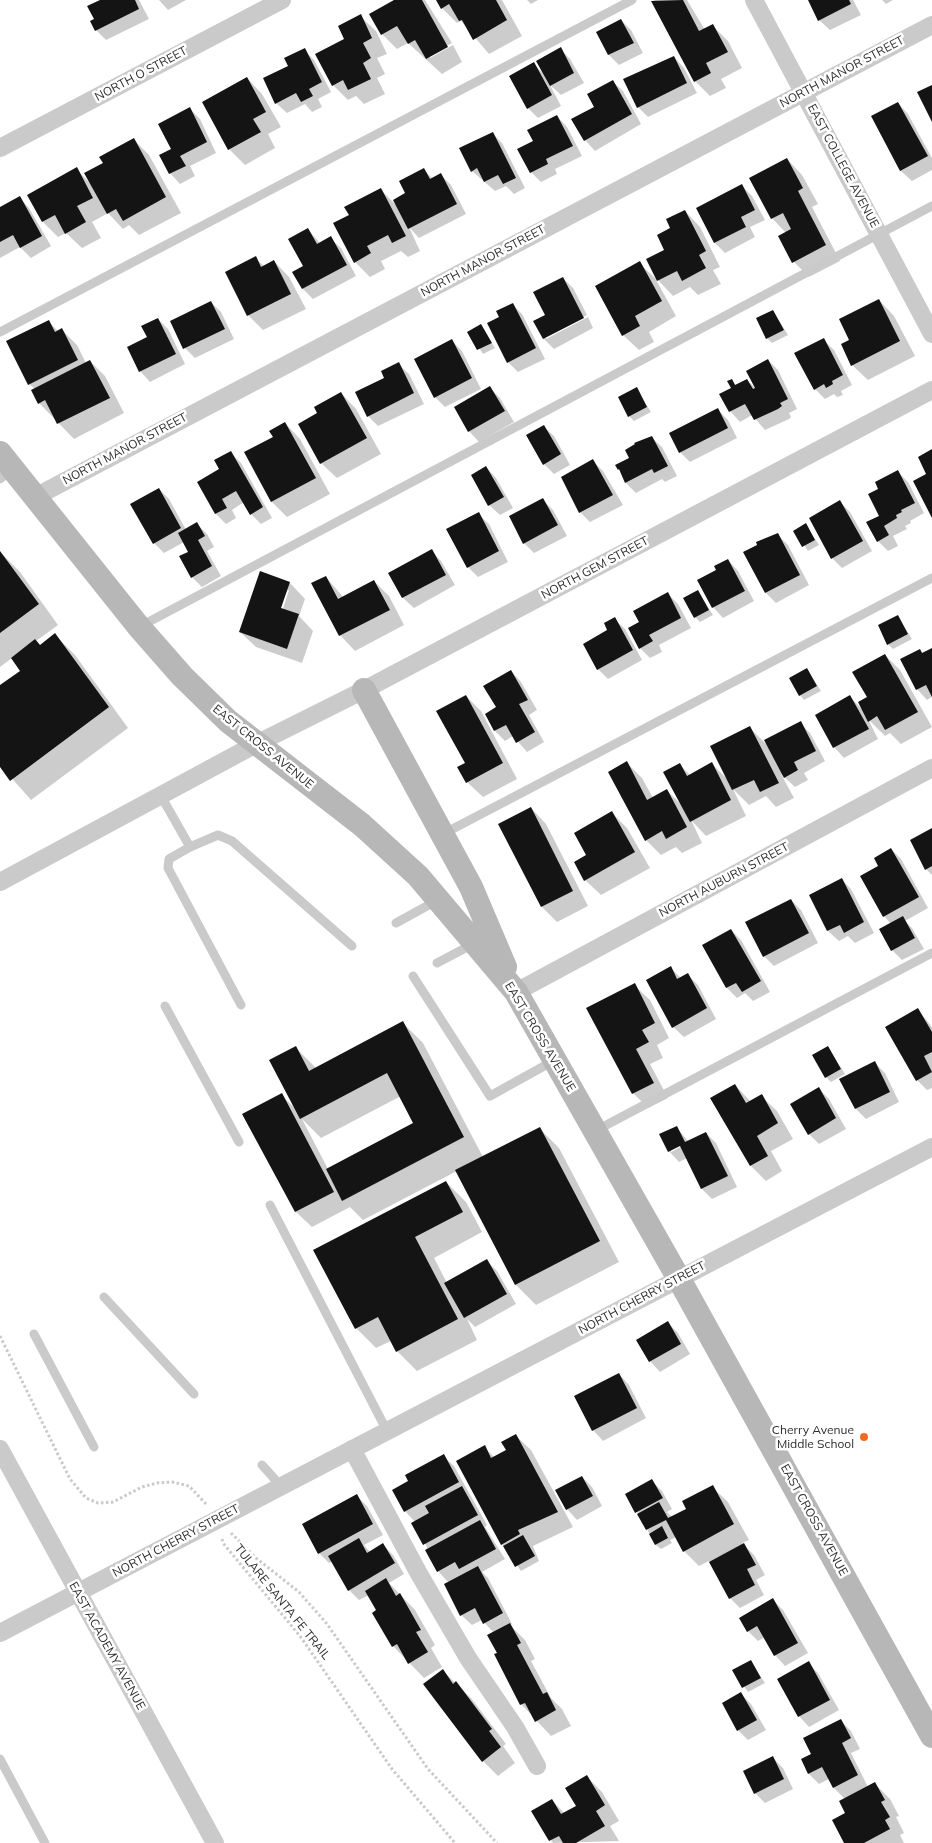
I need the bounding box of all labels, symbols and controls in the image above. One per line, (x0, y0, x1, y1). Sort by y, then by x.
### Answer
street label: NORTH MANOR STREET (777, 33, 907, 111)
street label: NORTH O STREET (92, 44, 190, 104)
street label: EAST COLLEGE AVENUE (804, 102, 882, 230)
street label: NORTH MANOR STREET (418, 222, 548, 300)
street label: NORTH MANOR STREET (60, 410, 190, 488)
street label: NORTH GEM STREET (539, 534, 651, 602)
street label: EAST CROSS AVENUE (210, 702, 316, 792)
street label: NORTH AUBURN STREET (657, 840, 791, 920)
street label: EAST CROSS AVENUE (502, 980, 578, 1094)
street label: NORTH CHERRY STREET (576, 1258, 708, 1338)
place label: Cherry Avenue Middle School (772, 1423, 854, 1451)
marker: Cherry Avenue Middle School (858, 1431, 870, 1443)
street label: EAST CROSS AVENUE (777, 1462, 851, 1578)
street label: NORTH CHERRY STREET (110, 1501, 242, 1581)
street label: TULARE SANTA FE TRAIL (231, 1542, 333, 1662)
street label: EAST ACADEMY AVENUE (66, 1580, 148, 1712)

